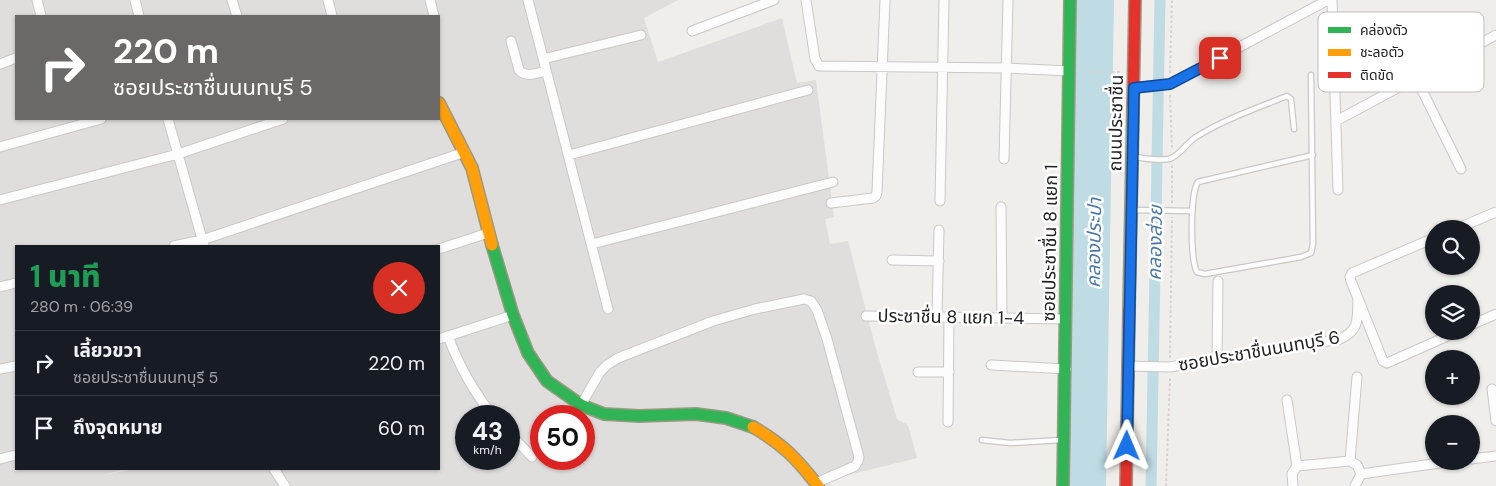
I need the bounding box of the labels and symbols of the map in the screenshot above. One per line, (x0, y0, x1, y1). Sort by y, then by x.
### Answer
legend (1318, 12, 1484, 92)
text: คล่องตัว (1360, 21, 1408, 39)
pin (1199, 37, 1241, 79)
text: ชะลอตัว (1360, 43, 1404, 61)
text: ติดขัด (1360, 66, 1394, 84)
street label: ถนนประชาชื่น (1102, 74, 1129, 172)
street label: ซอยประชาชื่น 8 แยก 1 (1036, 164, 1063, 322)
water label: คลองประปา (1081, 196, 1107, 288)
water label: คลองส่วย (1142, 204, 1168, 281)
street label: ประชาชื่น 8 แยก 1-4 (877, 303, 1025, 330)
street label: ซอยประชาชื่นนนทบุรี 6 (1176, 324, 1342, 377)
speed limit sign: 50 (530, 405, 595, 470)
position arrow (1100, 419, 1152, 471)

